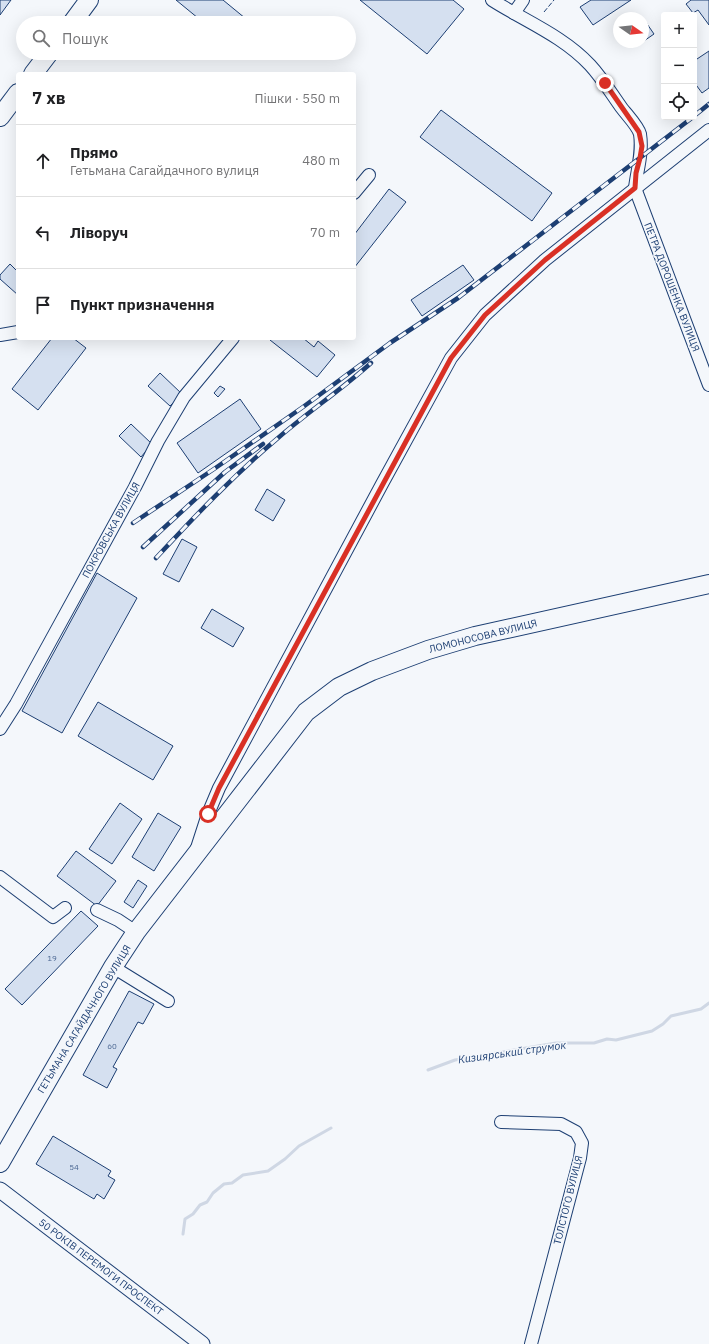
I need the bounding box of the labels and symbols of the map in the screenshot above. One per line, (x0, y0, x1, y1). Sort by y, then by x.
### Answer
north arrow (613, 12, 649, 48)
route end (596, 74, 614, 92)
street label: ПЕТРА ДОРОШЕНКА ВУЛИЦЯ (641, 221, 703, 353)
street label: ПОКРОВСЬКА ВУЛИЦЯ (79, 480, 143, 580)
street label: ЛОМОНОСОВА ВУЛИЦЯ (428, 616, 538, 656)
route start (199, 805, 217, 823)
street label: ГЕТЬМАНА САГАЙДАЧНОГО ВУЛИЦЯ (34, 942, 134, 1096)
house number: 19 (47, 953, 57, 963)
water label: Кизиярський струмок (457, 1037, 567, 1067)
house number: 60 (107, 1041, 117, 1051)
street label: ТОЛСТОГО ВУЛИЦЯ (551, 1154, 585, 1246)
house number: 54 (69, 1162, 79, 1172)
street label: 50 РОКІВ ПЕРЕМОГИ ПРОСПЕКТ (36, 1216, 166, 1318)

